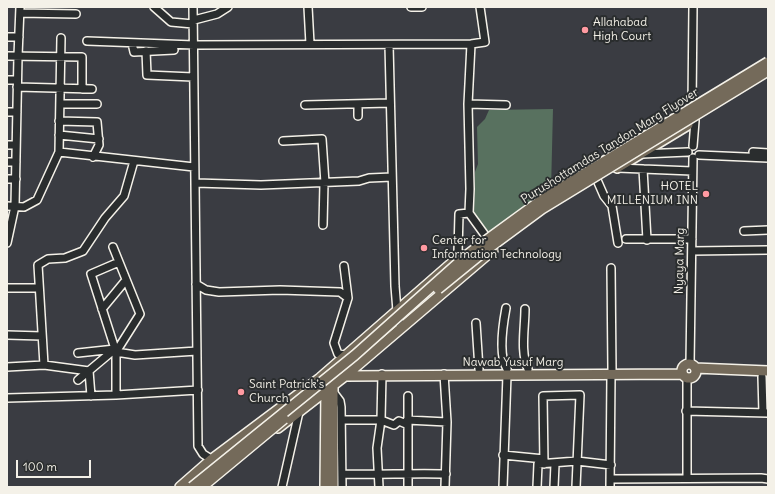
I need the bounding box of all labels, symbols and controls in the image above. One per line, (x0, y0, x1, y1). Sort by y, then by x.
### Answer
place label: Allahabad High Court (593, 16, 651, 44)
marker: Allahabad High Court (580, 25, 590, 35)
street label: Purushottamdas Tandon Marg Flyover (518, 85, 702, 207)
place label: HOTEL MILLENIUM INN (607, 180, 698, 208)
marker: HOTEL MILLENIUM INN (701, 189, 711, 199)
street label: Nyaya Marg (672, 228, 688, 294)
place label: Center for Information Technology (432, 234, 562, 262)
marker: Center for Information Technology (419, 243, 429, 253)
street label: Nawab Yusuf Marg (462, 356, 564, 370)
place label: Saint Patrick's Church (249, 378, 324, 406)
marker: Saint Patrick's Church (236, 387, 246, 397)
scale bar (18, 452, 93, 478)
text: 100 m (23, 459, 57, 474)

